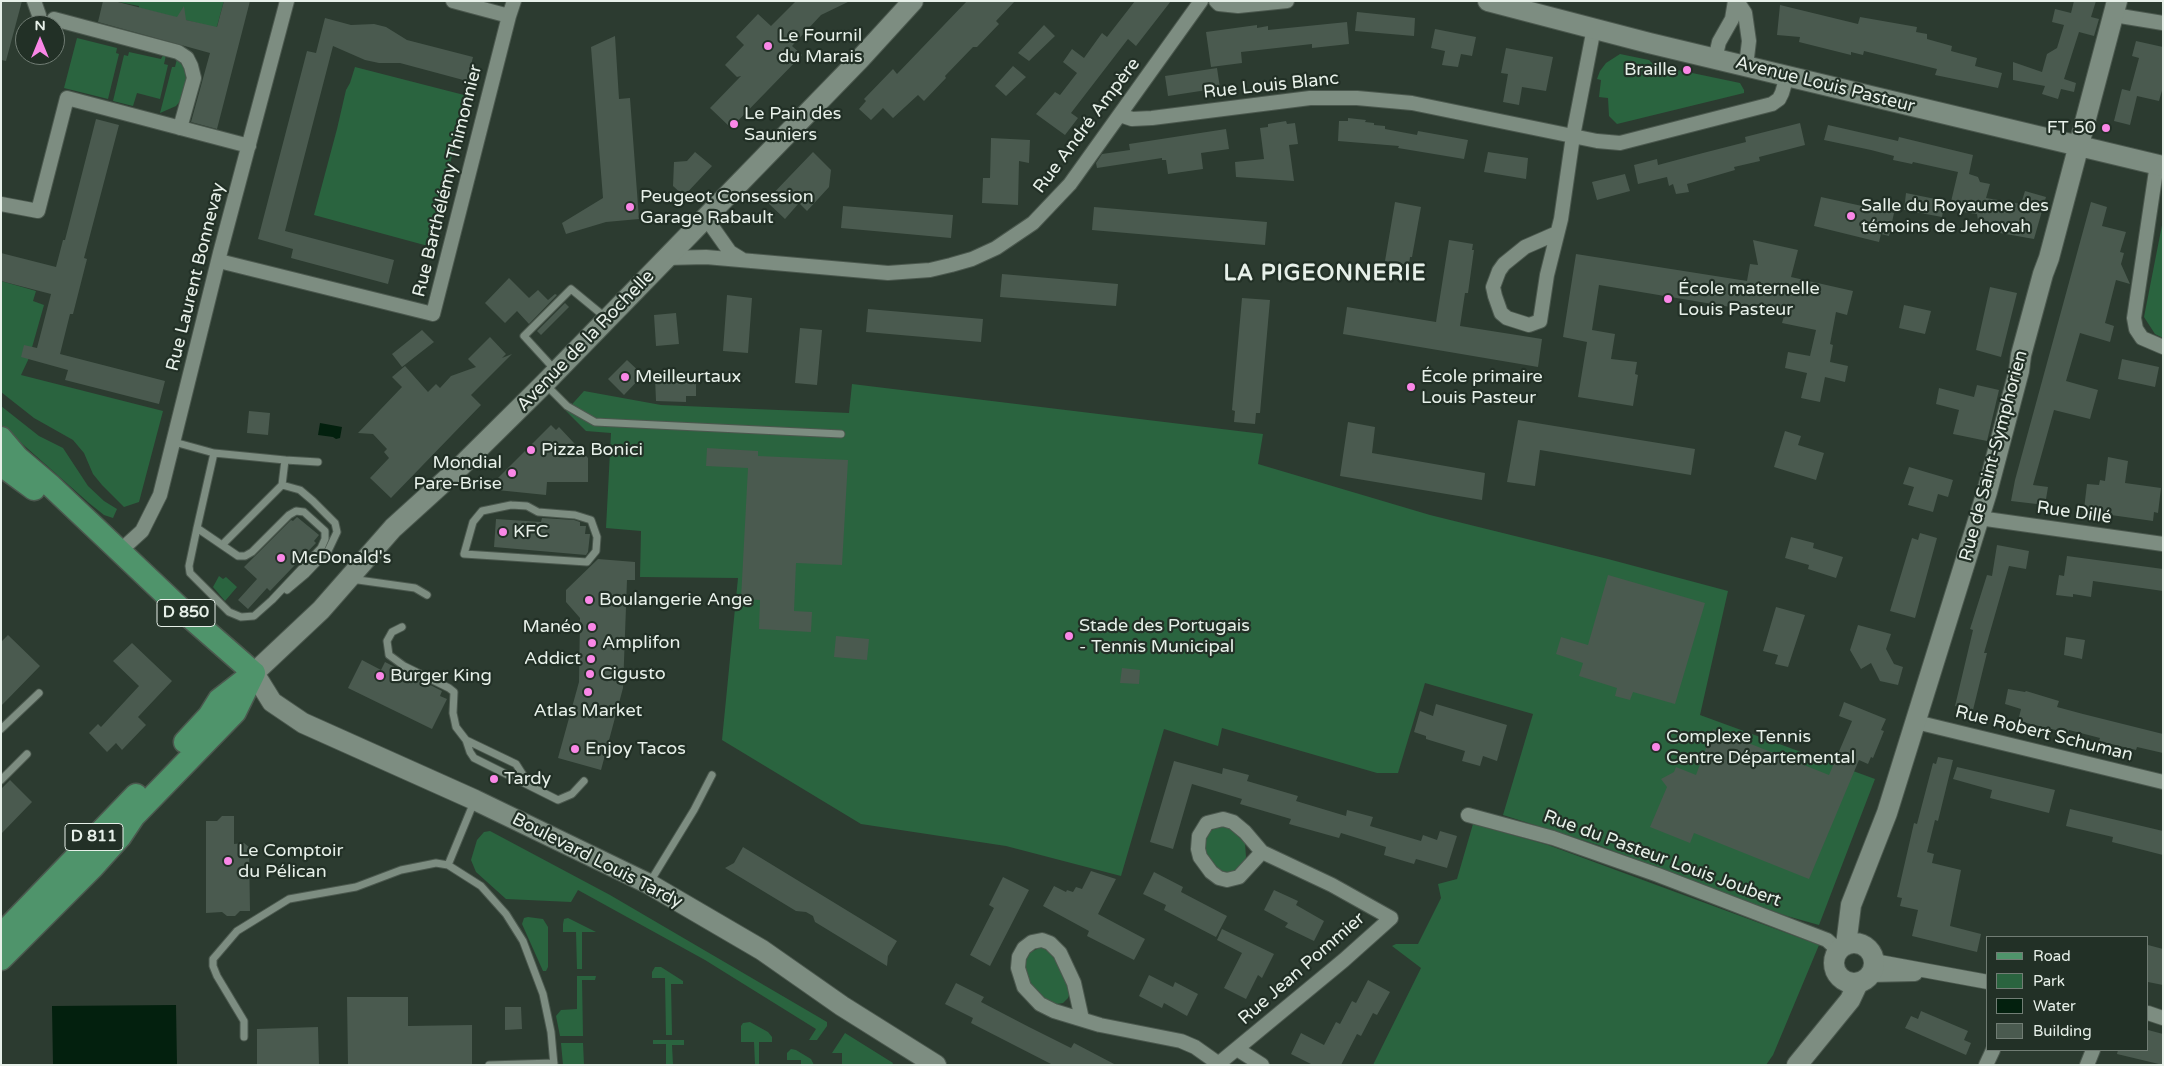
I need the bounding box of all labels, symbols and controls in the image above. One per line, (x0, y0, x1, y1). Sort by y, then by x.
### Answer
north arrow (15, 15, 65, 65)
text: N (34, 17, 46, 34)
place label: Le Fournil du Marais (778, 25, 863, 68)
marker: Le Fournil du Marais (762, 40, 774, 52)
street label: Avenue Louis Pasteur (1733, 52, 1917, 118)
street label: Rue André Ampère (1029, 54, 1145, 198)
place label: Braille (1624, 59, 1677, 81)
street label: Rue Barthélémy Thimonnier (409, 63, 487, 299)
marker: Braille (1681, 64, 1693, 76)
street label: Rue Louis Blanc (1202, 68, 1340, 104)
place label: Le Pain des Sauniers (744, 103, 841, 146)
place label: FT 50 (2047, 117, 2096, 139)
marker: Le Pain des Sauniers (728, 118, 740, 130)
marker: FT 50 (2100, 122, 2112, 134)
street label: Rue Laurent Bonnevay (162, 180, 230, 374)
place label: Peugeot Consession Garage Rabault (640, 186, 814, 228)
place label: Salle du Royaume des témoins de Jehovah (1861, 195, 2049, 238)
marker: Peugeot Consession Garage Rabault (624, 201, 636, 213)
marker: Salle du Royaume des témoins de Jehovah (1845, 210, 1857, 222)
district label: LA PIGEONNERIE (1222, 261, 1428, 287)
street label: Avenue de la Rochelle (513, 266, 659, 416)
place label: École maternelle Louis Pasteur (1678, 278, 1820, 320)
marker: École maternelle Louis Pasteur (1662, 293, 1674, 305)
street label: Rue de Saint-Symphorien (1955, 348, 2033, 564)
place label: Meilleurtaux (635, 366, 741, 388)
place label: École primaire Louis Pasteur (1421, 366, 1543, 408)
marker: Meilleurtaux (619, 371, 631, 383)
marker: École primaire Louis Pasteur (1405, 381, 1417, 393)
place label: Pizza Bonici (541, 439, 643, 461)
marker: Pizza Bonici (525, 444, 537, 456)
place label: Mondial Pare-Brise (414, 452, 502, 494)
marker: Mondial Pare-Brise (506, 467, 518, 479)
street label: Rue Dillé (2035, 497, 2113, 529)
place label: KFC (513, 521, 548, 543)
marker: KFC (497, 526, 509, 538)
place label: McDonald's (291, 547, 391, 569)
marker: McDonald's (275, 552, 287, 564)
place label: Boulangerie Ange (599, 589, 752, 611)
marker: Boulangerie Ange (583, 594, 595, 606)
road number: D 850 (157, 600, 215, 626)
place label: Stade des Portugais - Tennis Municipal (1079, 615, 1250, 658)
place label: Manéo (522, 616, 582, 638)
marker: Manéo (586, 621, 598, 633)
marker: Stade des Portugais - Tennis Municipal (1063, 630, 1075, 642)
place label: Amplifon (602, 632, 680, 654)
marker: Amplifon (586, 637, 598, 649)
place label: Addict (524, 648, 581, 670)
marker: Addict (585, 653, 597, 665)
place label: Cigusto (600, 663, 666, 685)
place label: Burger King (390, 665, 492, 687)
marker: Cigusto (584, 668, 596, 680)
marker: Burger King (374, 670, 386, 682)
marker: Atlas Market (582, 686, 594, 698)
place label: Atlas Market (534, 700, 642, 722)
street label: Rue Robert Schuman (1953, 701, 2135, 767)
place label: Complexe Tennis Centre Départemental (1666, 726, 1855, 769)
place label: Enjoy Tacos (585, 738, 686, 760)
marker: Complexe Tennis Centre Départemental (1650, 741, 1662, 753)
marker: Enjoy Tacos (569, 743, 581, 755)
place label: Tardy (504, 768, 551, 790)
marker: Tardy (488, 773, 500, 785)
street label: Rue du Pasteur Louis Joubert (1540, 806, 1784, 912)
street label: Boulevard Louis Tardy (508, 809, 686, 913)
road number: D 811 (65, 824, 123, 850)
place label: Le Comptoir du Pélican (238, 840, 343, 882)
marker: Le Comptoir du Pélican (222, 855, 234, 867)
street label: Rue Jean Pommier (1234, 908, 1370, 1030)
legend (1986, 936, 2149, 1051)
text: Road (2033, 947, 2071, 965)
text: Park (2033, 972, 2065, 990)
text: Water (2033, 997, 2076, 1015)
text: Building (2033, 1022, 2092, 1040)

